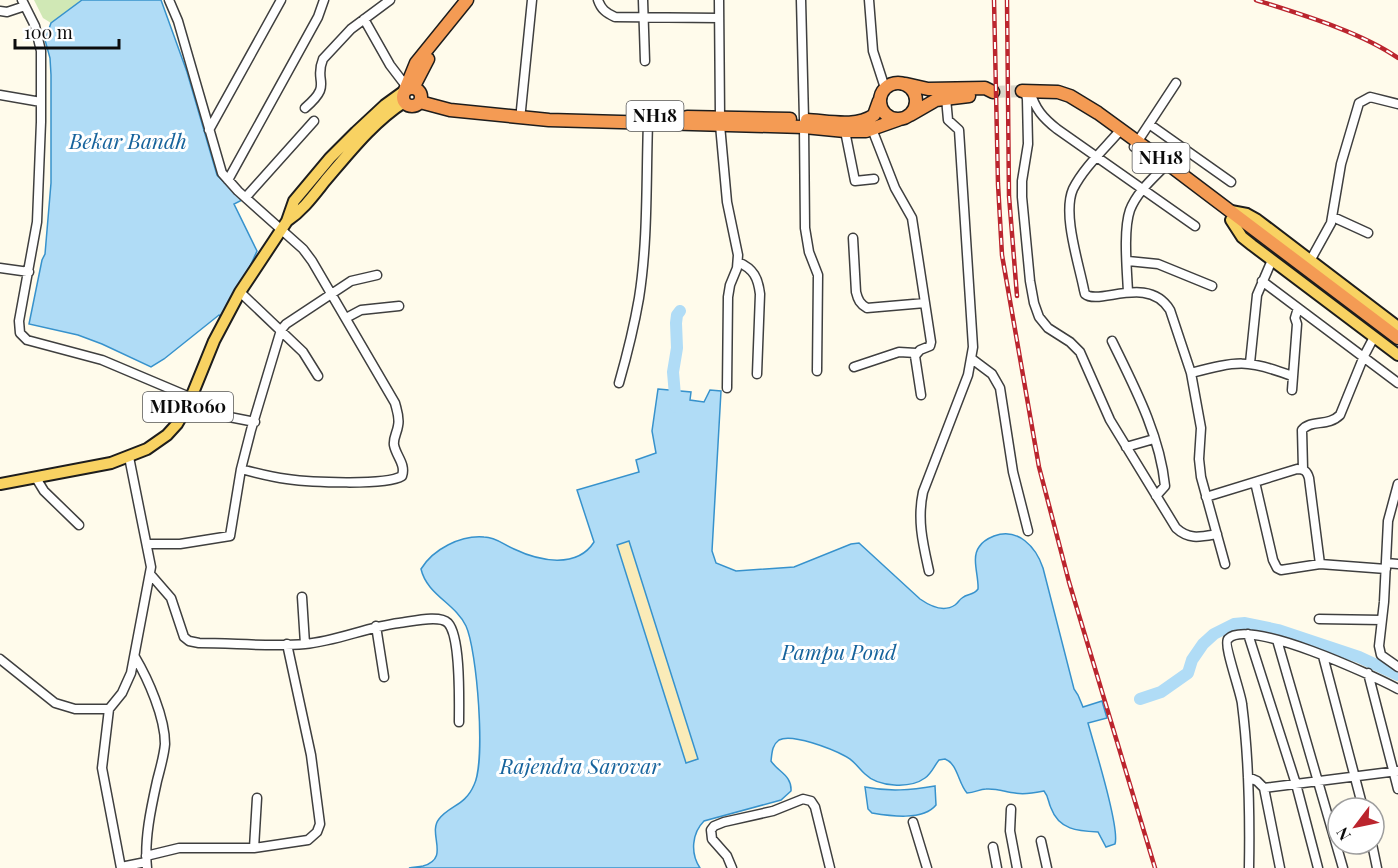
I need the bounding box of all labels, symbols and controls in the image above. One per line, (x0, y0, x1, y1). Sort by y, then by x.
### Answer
scale bar (15, 12, 118, 50)
text: 100 m (24, 20, 73, 44)
road number: NH18 (626, 101, 684, 131)
water label: Bekar Bandh (68, 126, 187, 154)
road number: NH18 (1132, 143, 1190, 173)
road number: MDR060 (143, 392, 233, 422)
water label: Pampu Pond (781, 637, 897, 665)
water label: Rajendra Sarovar (499, 751, 661, 779)
north arrow (1326, 796, 1386, 856)
text: N (1331, 823, 1355, 845)

